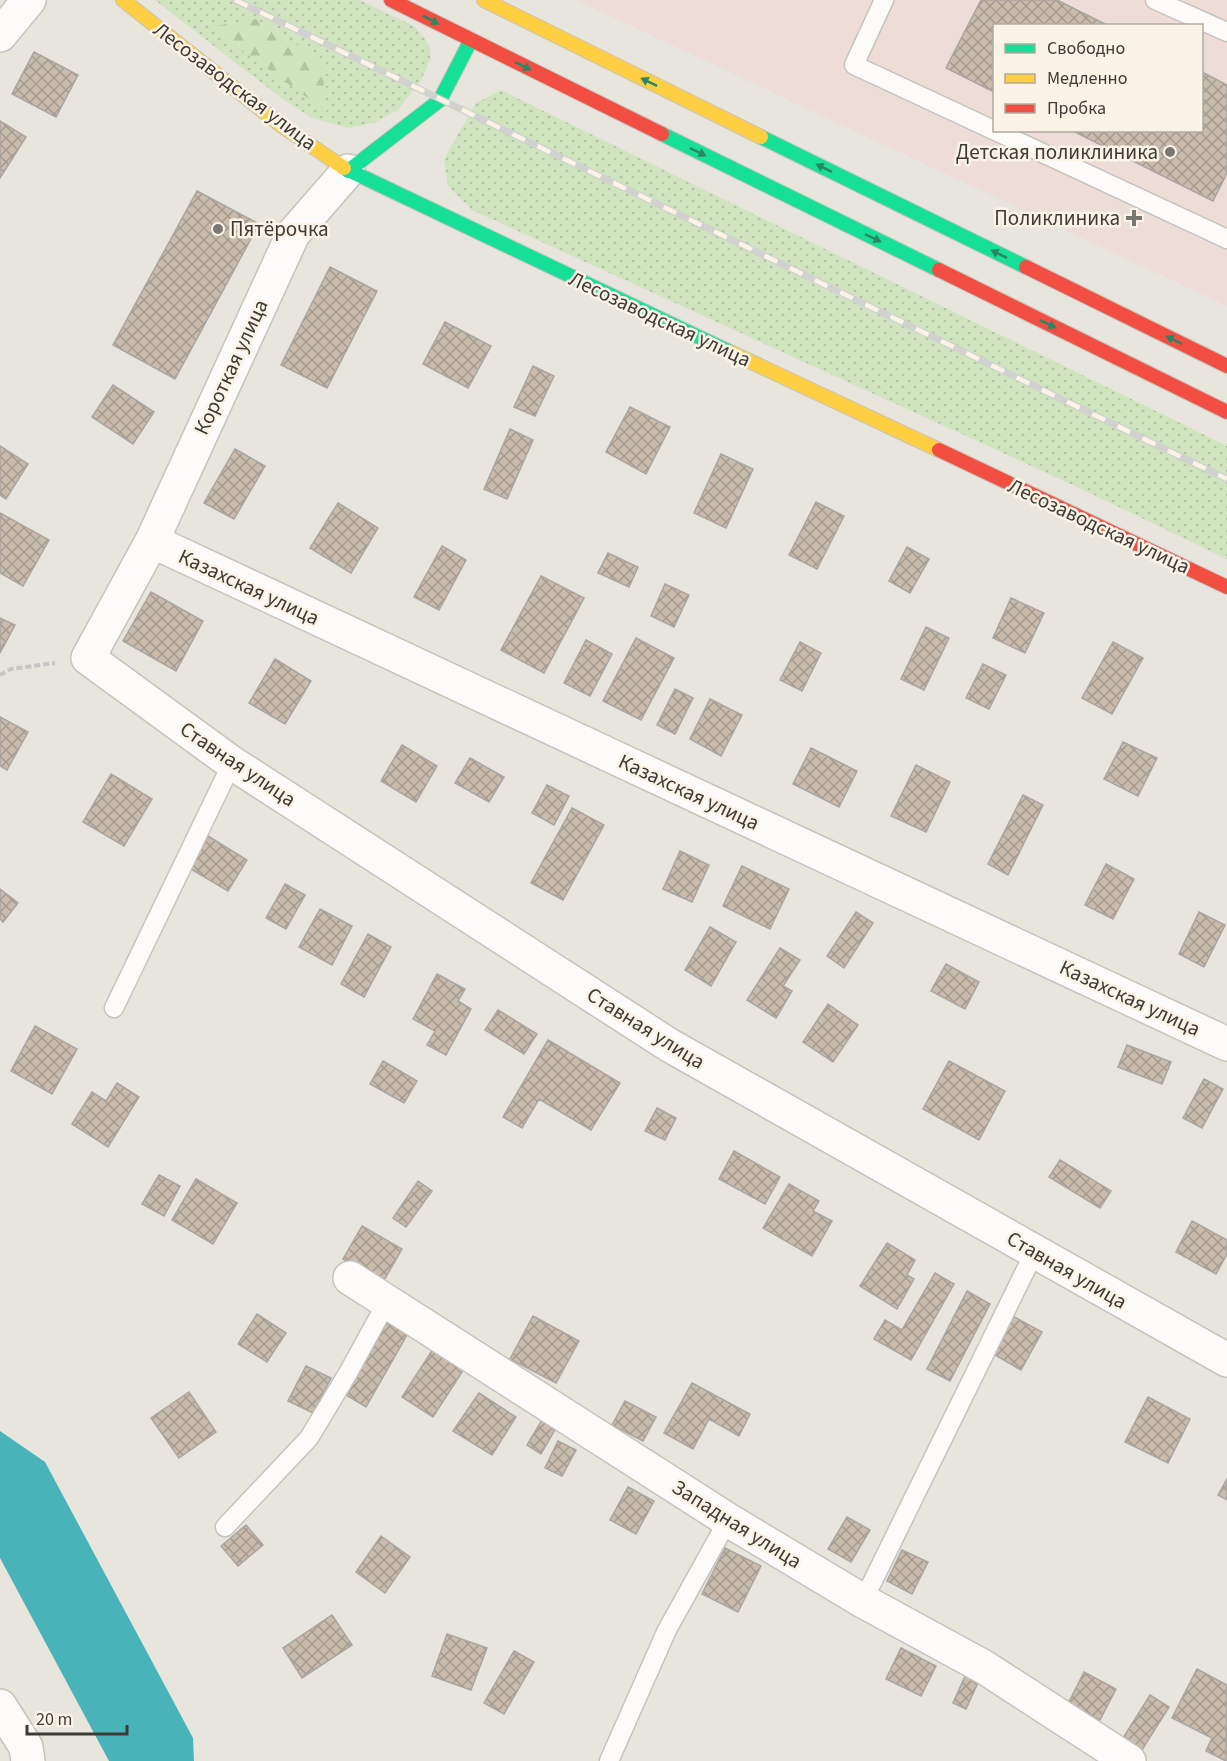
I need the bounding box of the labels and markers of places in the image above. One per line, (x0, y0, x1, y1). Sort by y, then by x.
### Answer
place label: Детская поликлиника (956, 137, 1158, 167)
marker: Детская поликлиника (1163, 145, 1177, 159)
place label: Поликлиника (994, 203, 1120, 233)
marker: Поликлиника (1125, 209, 1143, 227)
place label: Пятёрочка (230, 214, 329, 244)
marker: Пятёрочка (211, 222, 225, 236)

